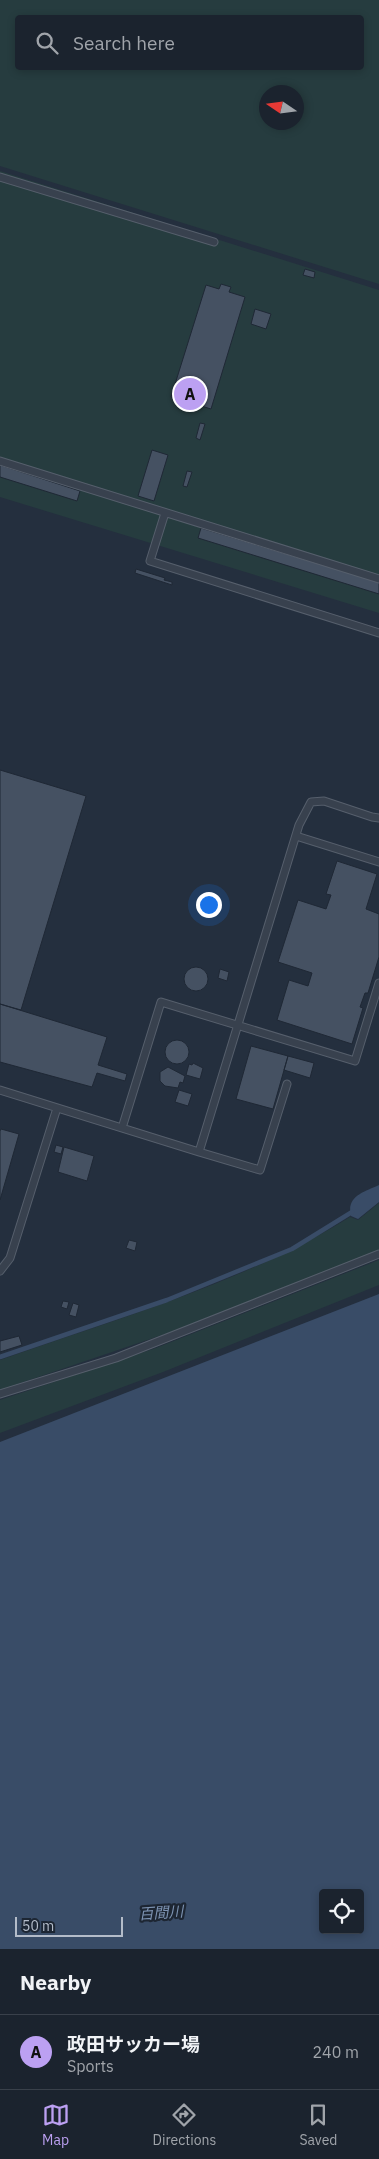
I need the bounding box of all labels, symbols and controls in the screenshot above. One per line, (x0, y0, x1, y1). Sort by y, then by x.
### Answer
search box (15, 15, 364, 70)
icon: search (33, 29, 61, 57)
text: Search here (73, 31, 175, 55)
north arrow (259, 85, 304, 130)
pin: A (174, 375, 206, 413)
your location (196, 892, 222, 918)
map controls (319, 1889, 364, 1934)
button: locate (319, 1889, 364, 1934)
water label: 百間川 (138, 1901, 186, 1924)
scale bar (15, 1914, 122, 1937)
text: 50 m (22, 1917, 54, 1935)
text: Nearby (20, 1968, 91, 1996)
text: 政田サッカー場 (67, 2032, 200, 2056)
text: A (31, 2042, 41, 2062)
text: 240 m (312, 2042, 359, 2062)
text: Sports (67, 2056, 114, 2076)
tab: Map (42, 2101, 70, 2149)
tab: Directions (153, 2101, 216, 2149)
tab: Saved (299, 2101, 337, 2149)

